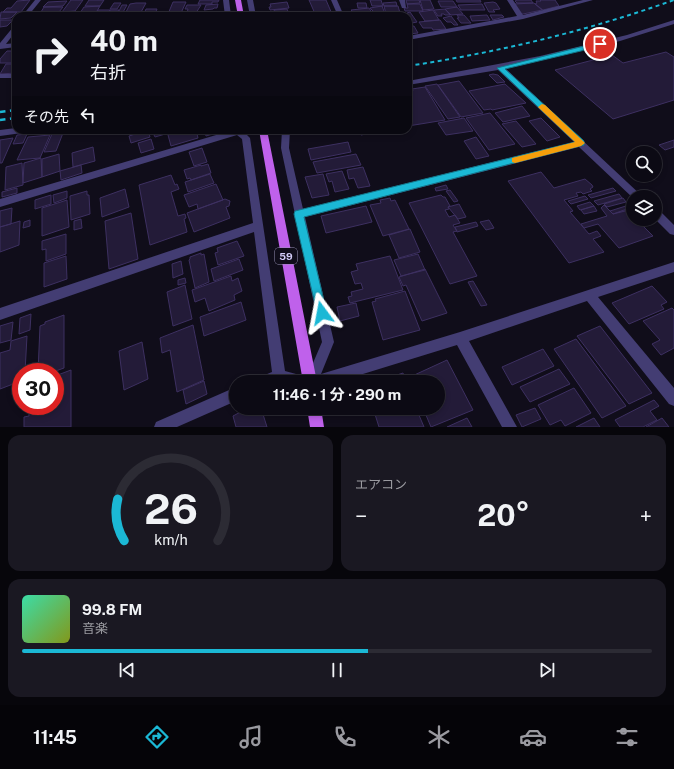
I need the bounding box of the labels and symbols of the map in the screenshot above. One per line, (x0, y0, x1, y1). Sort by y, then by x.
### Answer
pin (583, 27, 617, 61)
road number: 59 (275, 248, 297, 264)
position arrow (301, 292, 343, 334)
speed limit sign: 30 (12, 363, 64, 415)

